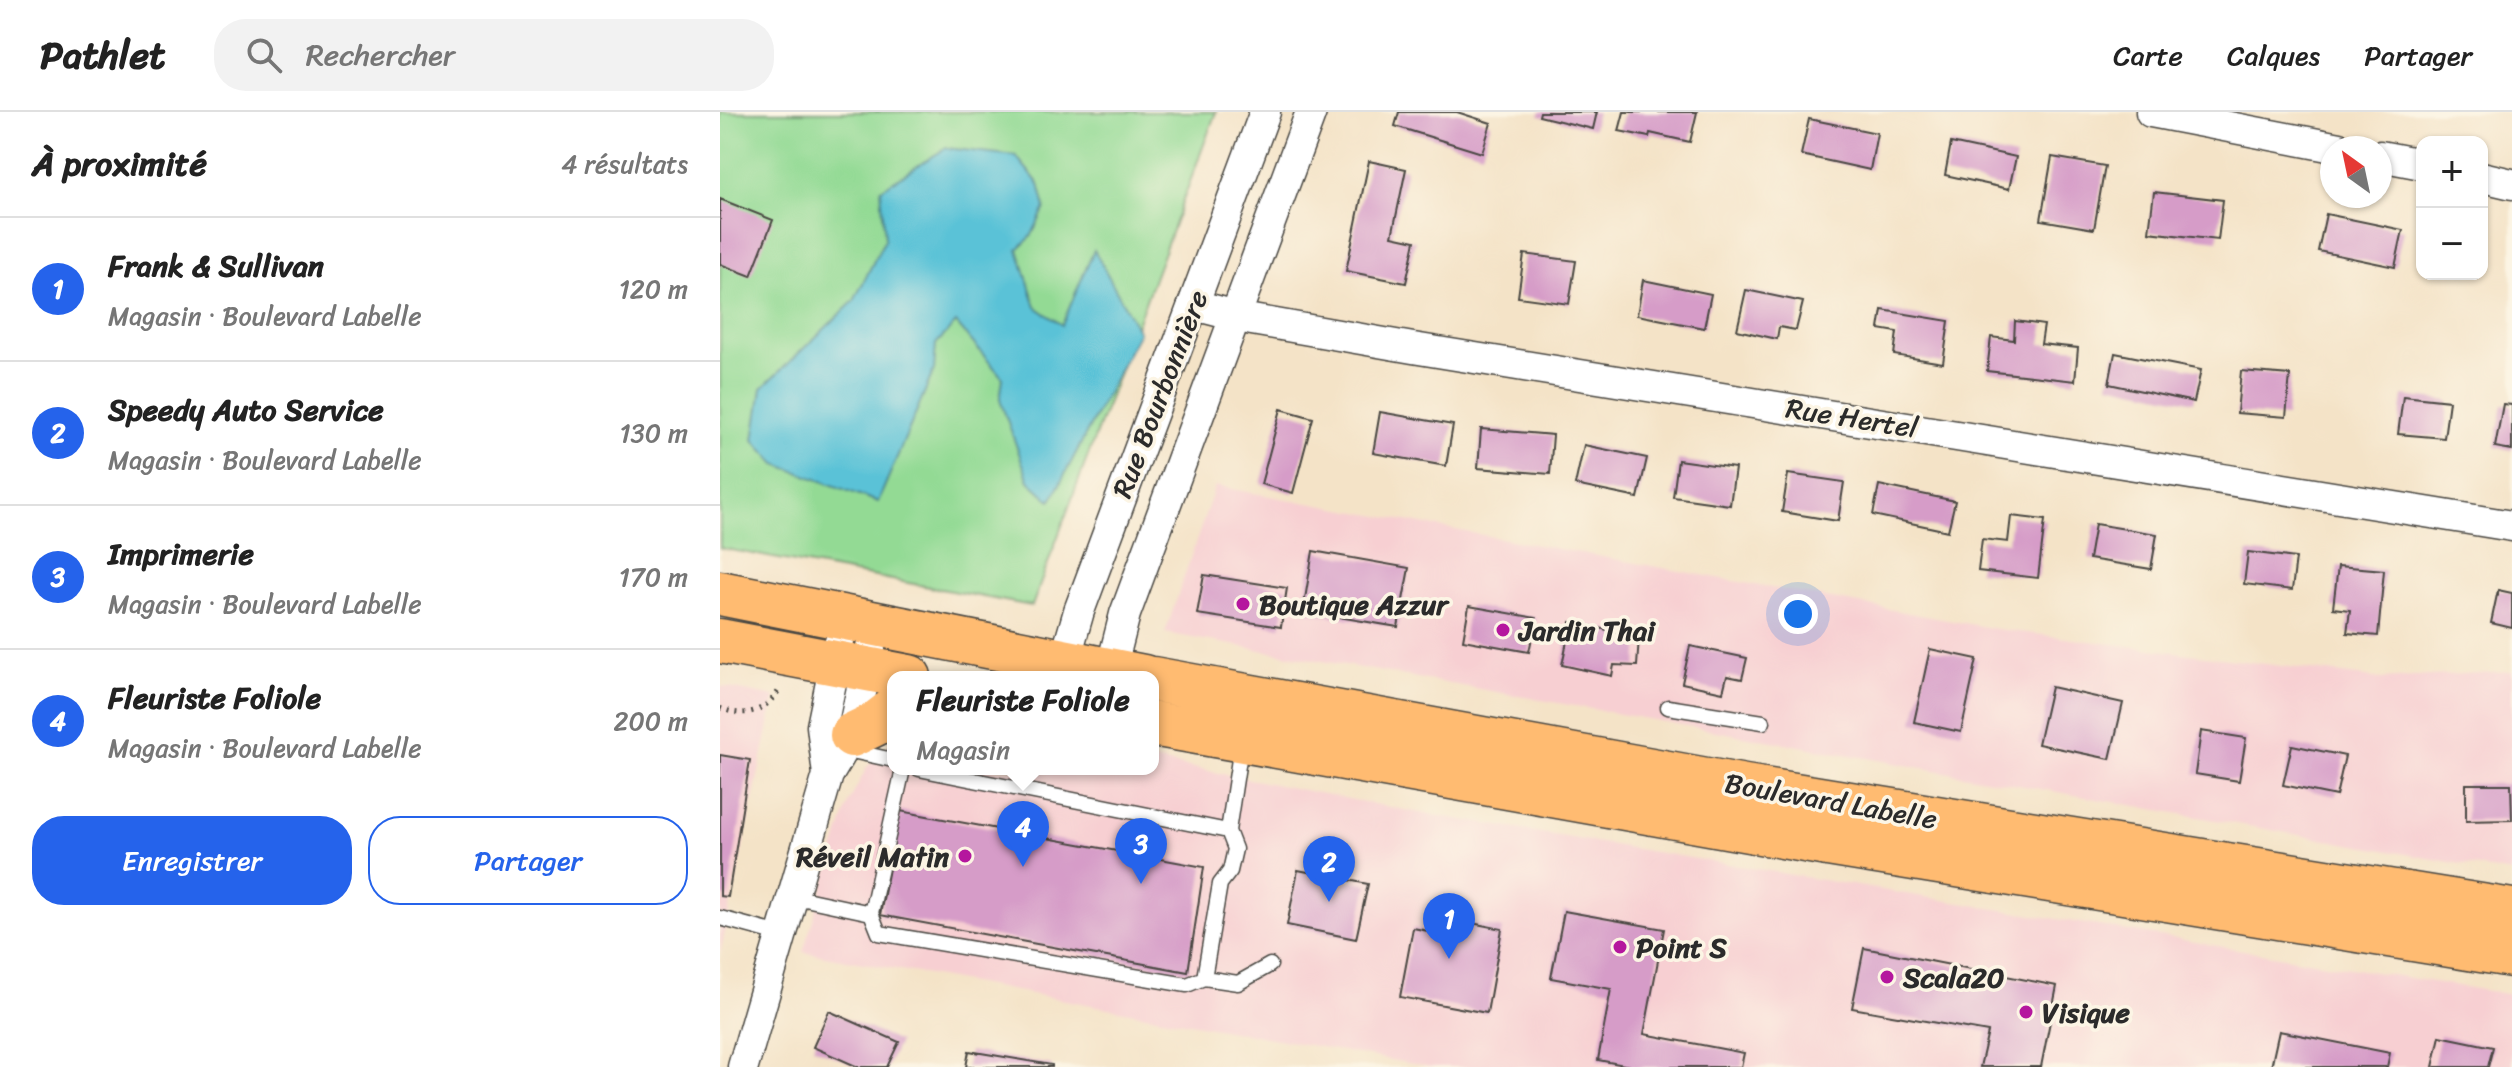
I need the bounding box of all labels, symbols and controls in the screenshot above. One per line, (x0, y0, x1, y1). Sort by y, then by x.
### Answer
search box (214, 19, 774, 91)
text: Pathlet (40, 22, 166, 89)
text: Rechercher (306, 28, 455, 82)
text: Carte (2113, 31, 2183, 80)
text: Calques (2227, 31, 2320, 80)
text: Partager (2364, 31, 2472, 80)
icon: search (242, 33, 286, 77)
text: À proximité (32, 134, 207, 194)
north arrow (2320, 136, 2392, 208)
map controls (2416, 136, 2488, 280)
button: + (2416, 136, 2488, 208)
text: 4 résultats (561, 141, 688, 187)
button: − (2416, 208, 2488, 280)
text: Frank & Sullivan (108, 239, 324, 293)
text: 1 (52, 266, 64, 312)
text: 120 m (619, 266, 688, 312)
street label: Rue Bourbonnière (1098, 283, 1222, 505)
text: Magasin · Boulevard Labelle (108, 293, 422, 339)
text: Speedy Auto Service (108, 383, 384, 437)
street label: Rue Hertel (1782, 383, 1923, 453)
text: 2 (50, 410, 66, 456)
text: 130 m (619, 410, 688, 456)
text: Magasin · Boulevard Labelle (108, 437, 422, 483)
text: Imprimerie (108, 527, 254, 581)
text: 3 (51, 554, 65, 600)
text: 170 m (619, 554, 688, 600)
place label: Boutique Azzur (1259, 580, 1450, 629)
text: Magasin · Boulevard Labelle (108, 581, 422, 627)
your location (1778, 594, 1818, 634)
marker: Boutique Azzur (1234, 595, 1252, 613)
place label: Jardin Thai (1517, 606, 1656, 655)
marker: Jardin Thai (1494, 621, 1512, 639)
text: Fleuriste Foliole (108, 671, 321, 725)
popup (887, 671, 1159, 775)
text: Fleuriste Foliole (916, 673, 1130, 727)
text: 4 (50, 698, 66, 744)
text: 200 m (613, 698, 688, 744)
text: Magasin · Boulevard Labelle (108, 725, 422, 771)
text: Magasin (916, 727, 1010, 773)
street label: Boulevard Labelle (1721, 758, 1941, 844)
pin: 4 (997, 801, 1049, 867)
button: Enregistrer (32, 816, 352, 905)
button: Partager (368, 816, 688, 905)
pin: 3 (1115, 818, 1167, 884)
place label: Réveil Matin (795, 832, 950, 881)
pin: 2 (1303, 836, 1355, 902)
marker: Réveil Matin (956, 847, 974, 865)
pin: 1 (1423, 893, 1475, 959)
place label: Point S (1636, 923, 1728, 972)
marker: Point S (1611, 938, 1629, 956)
place label: Scala20 (1902, 953, 2005, 1002)
marker: Scala20 (1878, 968, 1896, 986)
place label: Visique (2042, 988, 2131, 1037)
marker: Visique (2017, 1003, 2035, 1021)

